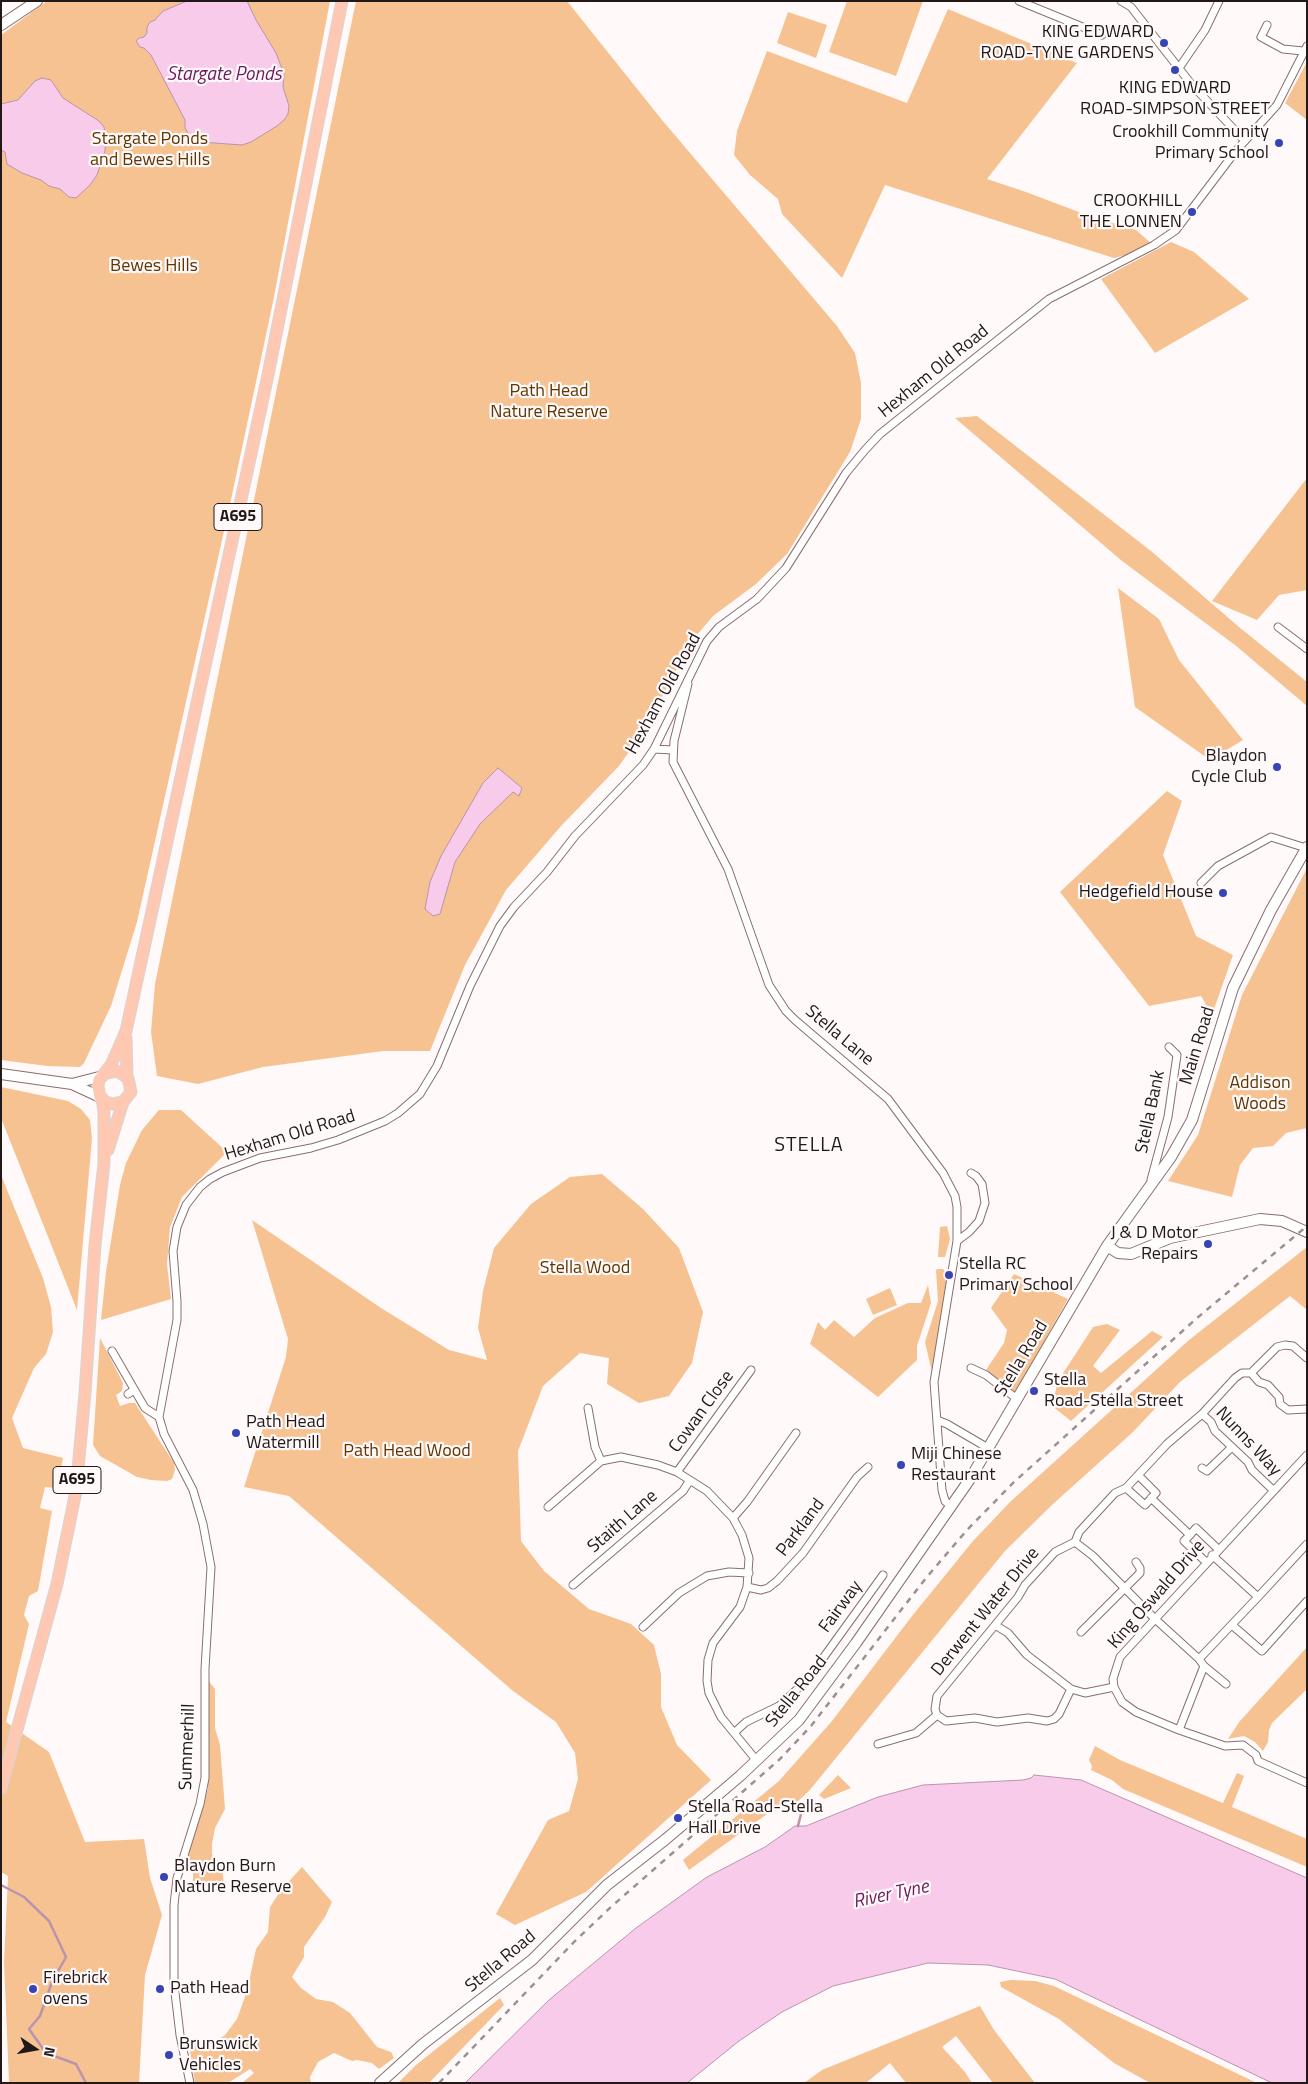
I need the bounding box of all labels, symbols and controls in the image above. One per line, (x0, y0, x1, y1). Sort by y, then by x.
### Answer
place label: KING EDWARD ROAD-TYNE GARDENS (981, 22, 1154, 64)
marker: KING EDWARD ROAD-TYNE GARDENS (1158, 37, 1170, 49)
water label: Stargate Ponds (166, 64, 282, 86)
marker: KING EDWARD ROAD-SIMPSON STREET (1169, 64, 1181, 76)
place label: KING EDWARD ROAD-SIMPSON STREET (1080, 78, 1270, 120)
place label: Crookhill Community Primary School (1112, 122, 1269, 164)
park label: Stargate Ponds and Bewes Hills (90, 129, 210, 172)
marker: Crookhill Community Primary School (1273, 137, 1285, 149)
place label: CROOKHILL THE LONNEN (1080, 191, 1182, 233)
marker: CROOKHILL THE LONNEN (1186, 206, 1198, 218)
park label: Bewes Hills (110, 256, 198, 278)
street label: Hexham Old Road (875, 321, 993, 423)
park label: Path Head Nature Reserve (490, 381, 608, 424)
road number: A695 (214, 504, 262, 530)
street label: Hexham Old Road (622, 630, 706, 758)
place label: Blaydon Cycle Club (1191, 746, 1267, 789)
marker: Blaydon Cycle Club (1271, 761, 1283, 773)
place label: Hedgefield House (1079, 882, 1213, 904)
marker: Hedgefield House (1217, 887, 1229, 899)
street label: Stella Lane (800, 1001, 878, 1071)
street label: Main Road (1176, 1004, 1220, 1088)
street label: Stella Bank (1132, 1068, 1170, 1156)
park label: Addison Woods (1229, 1073, 1291, 1116)
street label: Hexham Old Road (222, 1106, 358, 1166)
district label: STELLA (774, 1134, 844, 1158)
place label: J & D Motor Repairs (1110, 1223, 1198, 1266)
marker: J & D Motor Repairs (1202, 1238, 1214, 1250)
place label: Stella RC Primary School (959, 1254, 1073, 1296)
park label: Stella Wood (540, 1258, 630, 1280)
marker: Stella RC Primary School (943, 1269, 955, 1281)
street label: Stella Road (991, 1317, 1053, 1401)
street label: Cowan Close (665, 1367, 739, 1457)
place label: Stella Road-Stella Street (1044, 1370, 1183, 1412)
marker: Stella Road-Stella Street (1028, 1385, 1040, 1397)
street label: Nunns Way (1211, 1403, 1285, 1481)
place label: Path Head Watermill (246, 1412, 325, 1455)
marker: Path Head Watermill (230, 1427, 242, 1439)
park label: Path Head Wood (343, 1441, 471, 1463)
place label: Miji Chinese Restaurant (911, 1444, 1002, 1486)
marker: Miji Chinese Restaurant (895, 1459, 907, 1471)
road number: A695 (53, 1466, 101, 1494)
street label: Staith Lane (584, 1486, 662, 1558)
street label: Parkland (772, 1495, 830, 1561)
street label: King Oswald Drive (1104, 1536, 1210, 1654)
street label: Derwent Water Drive (928, 1543, 1044, 1681)
street label: Fairway (815, 1577, 867, 1637)
street label: Stella Road (762, 1652, 832, 1732)
street label: Summerhill (176, 1703, 200, 1791)
place label: Stella Road-Stella Hall Drive (688, 1797, 823, 1840)
marker: Stella Road-Stella Hall Drive (672, 1812, 684, 1824)
place label: Blaydon Burn Nature Reserve (174, 1856, 291, 1898)
marker: Blaydon Burn Nature Reserve (158, 1871, 170, 1883)
water label: River Tyne (851, 1876, 931, 1914)
street label: Stella Road (461, 1926, 541, 1998)
place label: Firebrick ovens (43, 1968, 108, 2010)
place label: Path Head (170, 1978, 249, 2000)
marker: Firebrick ovens (27, 1983, 39, 1995)
marker: Path Head (154, 1983, 166, 1995)
north arrow (10, 2024, 60, 2074)
place label: Brunswick Vehicles (179, 2034, 258, 2076)
text: N (39, 2045, 61, 2059)
marker: Brunswick Vehicles (163, 2049, 175, 2061)

